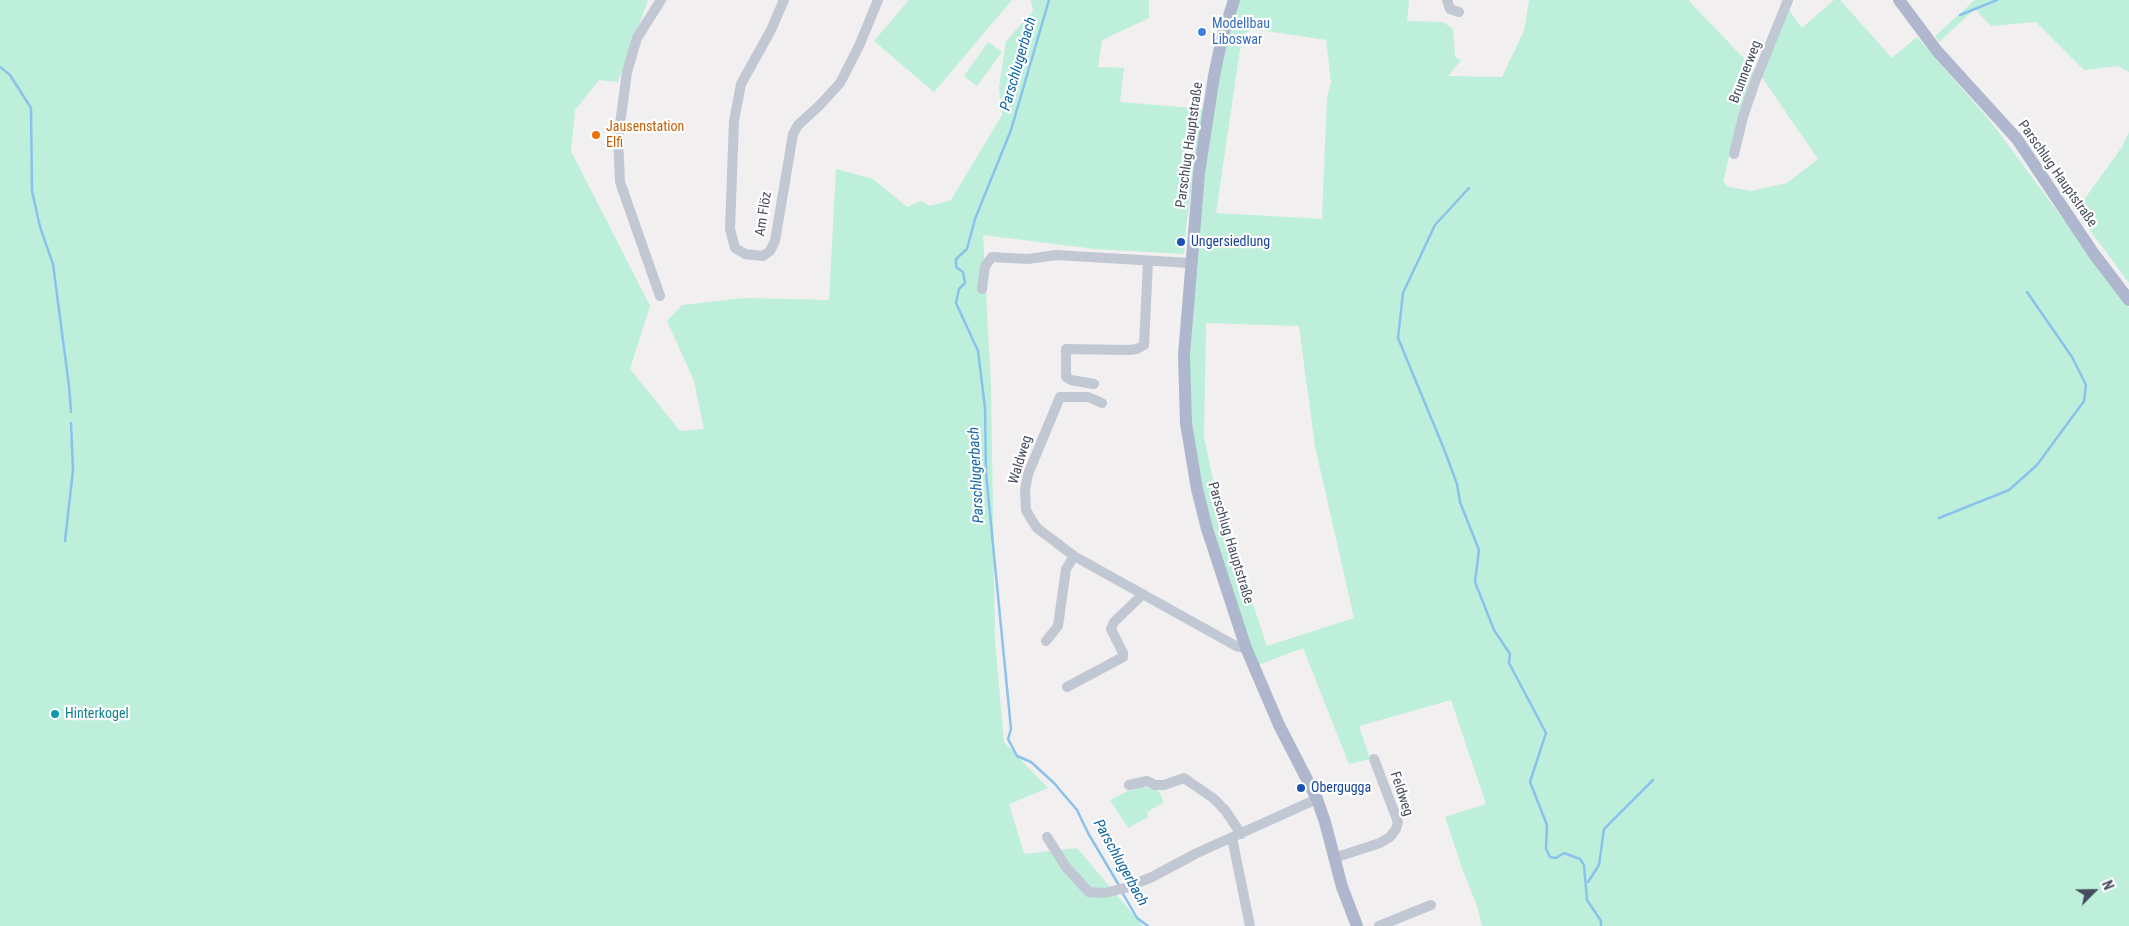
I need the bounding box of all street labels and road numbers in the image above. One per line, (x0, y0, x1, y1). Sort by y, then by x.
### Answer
street label: Brunnerweg (1726, 38, 1766, 106)
street label: Parschlug Hauptstraße (1173, 81, 1207, 209)
street label: Parschlug Hauptstraße (2014, 117, 2100, 231)
street label: Am Flöz (752, 191, 776, 237)
street label: Waldweg (1006, 434, 1036, 486)
street label: Parschlug Hauptstraße (1203, 480, 1257, 606)
street label: Feldweg (1386, 770, 1416, 818)

